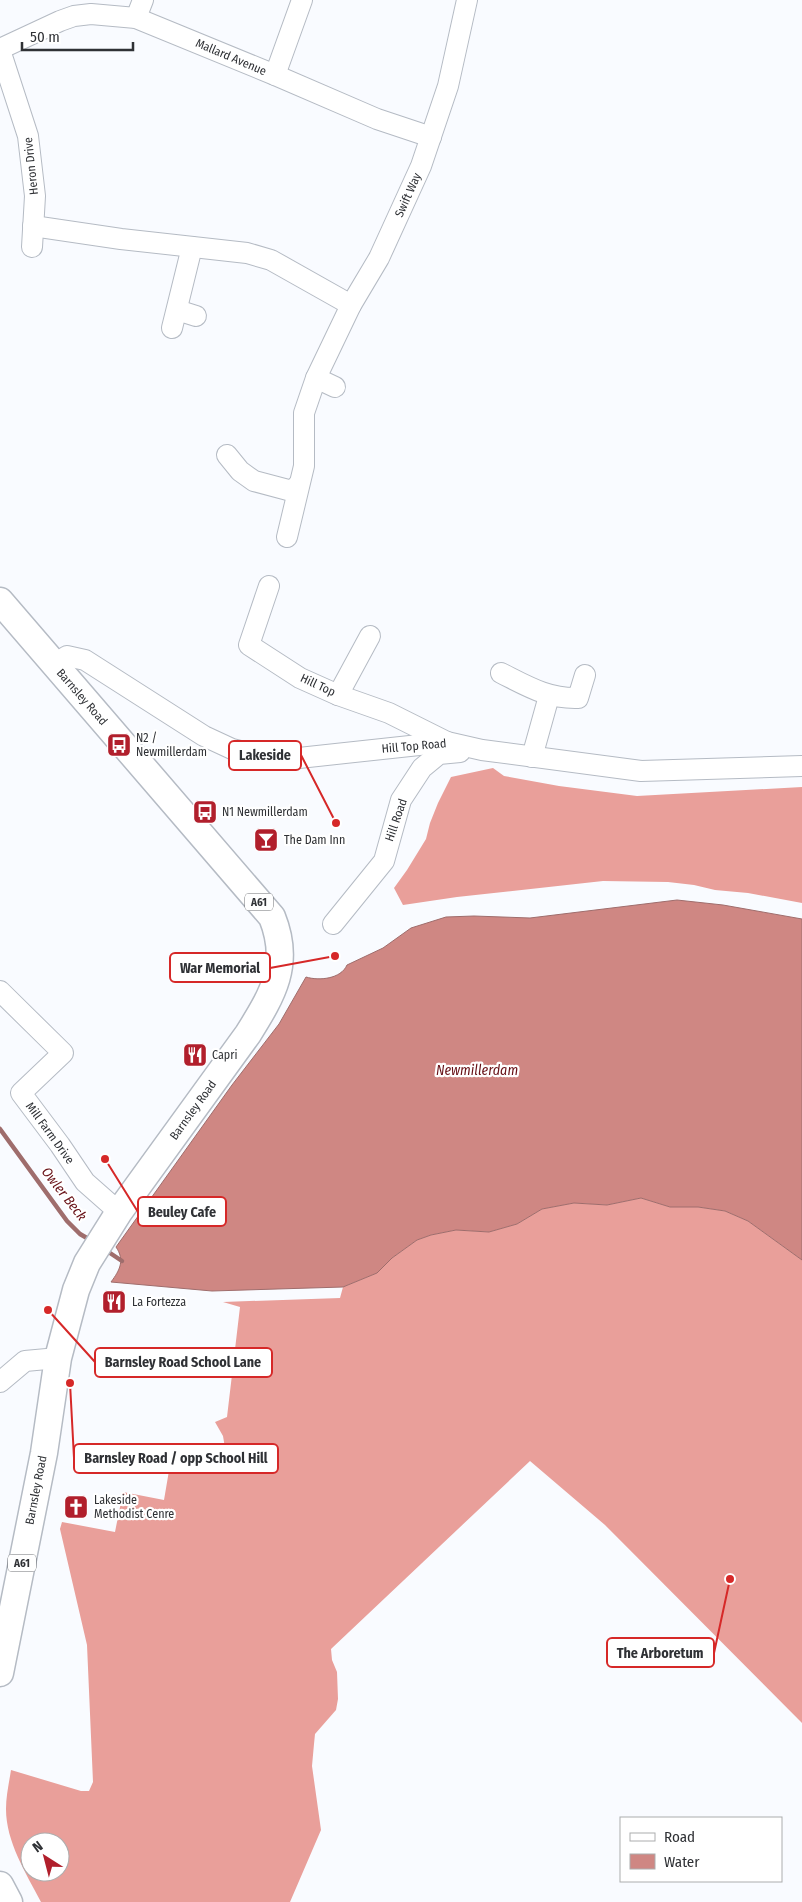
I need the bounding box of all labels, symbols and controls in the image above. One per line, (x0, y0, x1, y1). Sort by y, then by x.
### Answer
scale bar (22, 20, 134, 52)
text: 50 m (30, 28, 60, 46)
street label: Mallard Avenue (193, 36, 269, 78)
street label: Heron Drive (21, 136, 41, 196)
street label: Swift Way (392, 170, 424, 219)
street label: Barnsley Road (54, 666, 110, 728)
street label: Hill Top (298, 671, 338, 699)
place label: N2 / Newmillerdam (136, 731, 207, 759)
bus stop icon: N2 / Newmillerdam (106, 732, 132, 758)
street label: Hill Top Road (381, 736, 447, 756)
callout: Lakeside (229, 741, 301, 770)
text: Lakeside (239, 747, 291, 764)
street label: Hill Road (382, 797, 410, 843)
bus stop icon: N1 Newmillerdam (192, 799, 218, 825)
place label: N1 Newmillerdam (222, 805, 308, 819)
bar icon: The Dam Inn (253, 827, 279, 853)
place label: The Dam Inn (284, 833, 345, 847)
road number: A61 (245, 894, 273, 910)
callout: War Memorial (170, 953, 270, 982)
text: War Memorial (180, 960, 260, 977)
restaurant icon: Capri (182, 1042, 208, 1068)
place label: Capri (212, 1048, 237, 1062)
water label: Newmillerdam (436, 1062, 518, 1079)
street label: Barnsley Road (167, 1078, 219, 1142)
street label: Mill Farm Drive (23, 1099, 77, 1167)
water label: Owler Beck (38, 1164, 90, 1224)
callout: Beuley Cafe (138, 1197, 226, 1226)
text: Beuley Cafe (148, 1204, 216, 1221)
restaurant icon: La Fortezza (101, 1289, 127, 1315)
place label: La Fortezza (132, 1295, 186, 1309)
callout: Barnsley Road School Lane (95, 1348, 272, 1377)
text: Barnsley Road School Lane (105, 1354, 261, 1371)
callout: Barnsley Road / opp School Hill (74, 1444, 278, 1473)
text: Barnsley Road / opp School Hill (84, 1450, 268, 1467)
street label: Barnsley Road (22, 1454, 50, 1526)
place label: Lakeside Methodist Cenre (94, 1493, 174, 1521)
church icon: Lakeside Methodist Cenre (63, 1494, 89, 1520)
road number: A61 (8, 1555, 36, 1572)
callout: The Arboretum (607, 1638, 714, 1667)
text: The Arboretum (617, 1645, 704, 1662)
legend (620, 1817, 782, 1882)
text: Road (664, 1828, 695, 1846)
north arrow (20, 1832, 70, 1882)
text: N (29, 1838, 46, 1856)
text: Water (664, 1853, 700, 1871)

